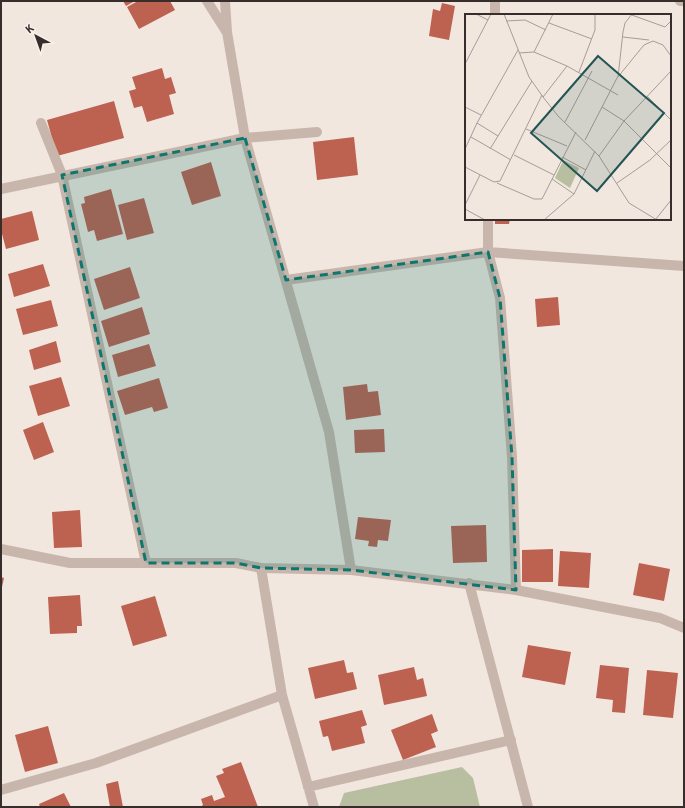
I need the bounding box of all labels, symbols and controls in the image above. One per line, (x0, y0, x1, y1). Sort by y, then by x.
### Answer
inset map (465, 14, 671, 220)
north arrow (16, 16, 56, 56)
text: K (22, 21, 36, 35)

